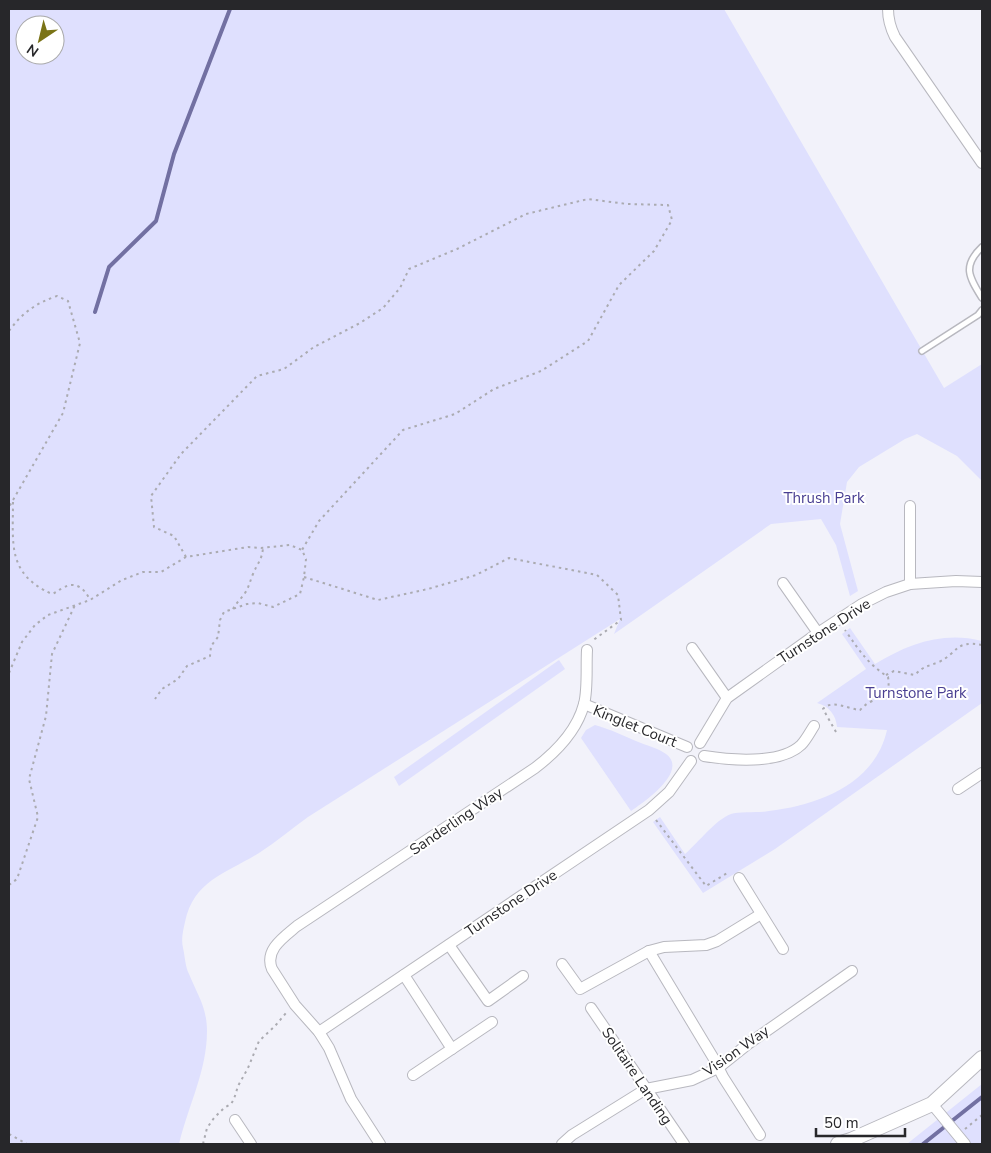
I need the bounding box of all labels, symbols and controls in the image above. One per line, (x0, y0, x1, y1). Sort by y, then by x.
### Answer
north arrow (15, 15, 65, 65)
text: N (23, 39, 43, 61)
park label: Thrush Park (784, 488, 865, 508)
street label: Turnstone Drive (774, 594, 874, 668)
park label: Turnstone Park (865, 683, 967, 703)
street label: Kinglet Court (590, 700, 681, 752)
street label: Sanderling Way (406, 782, 507, 860)
street label: Turnstone Drive (461, 865, 561, 941)
street label: Vision Way (698, 1021, 773, 1082)
street label: Solitaire Landing (597, 1023, 677, 1129)
scale bar (816, 1106, 905, 1138)
text: 50 m (824, 1113, 859, 1133)

